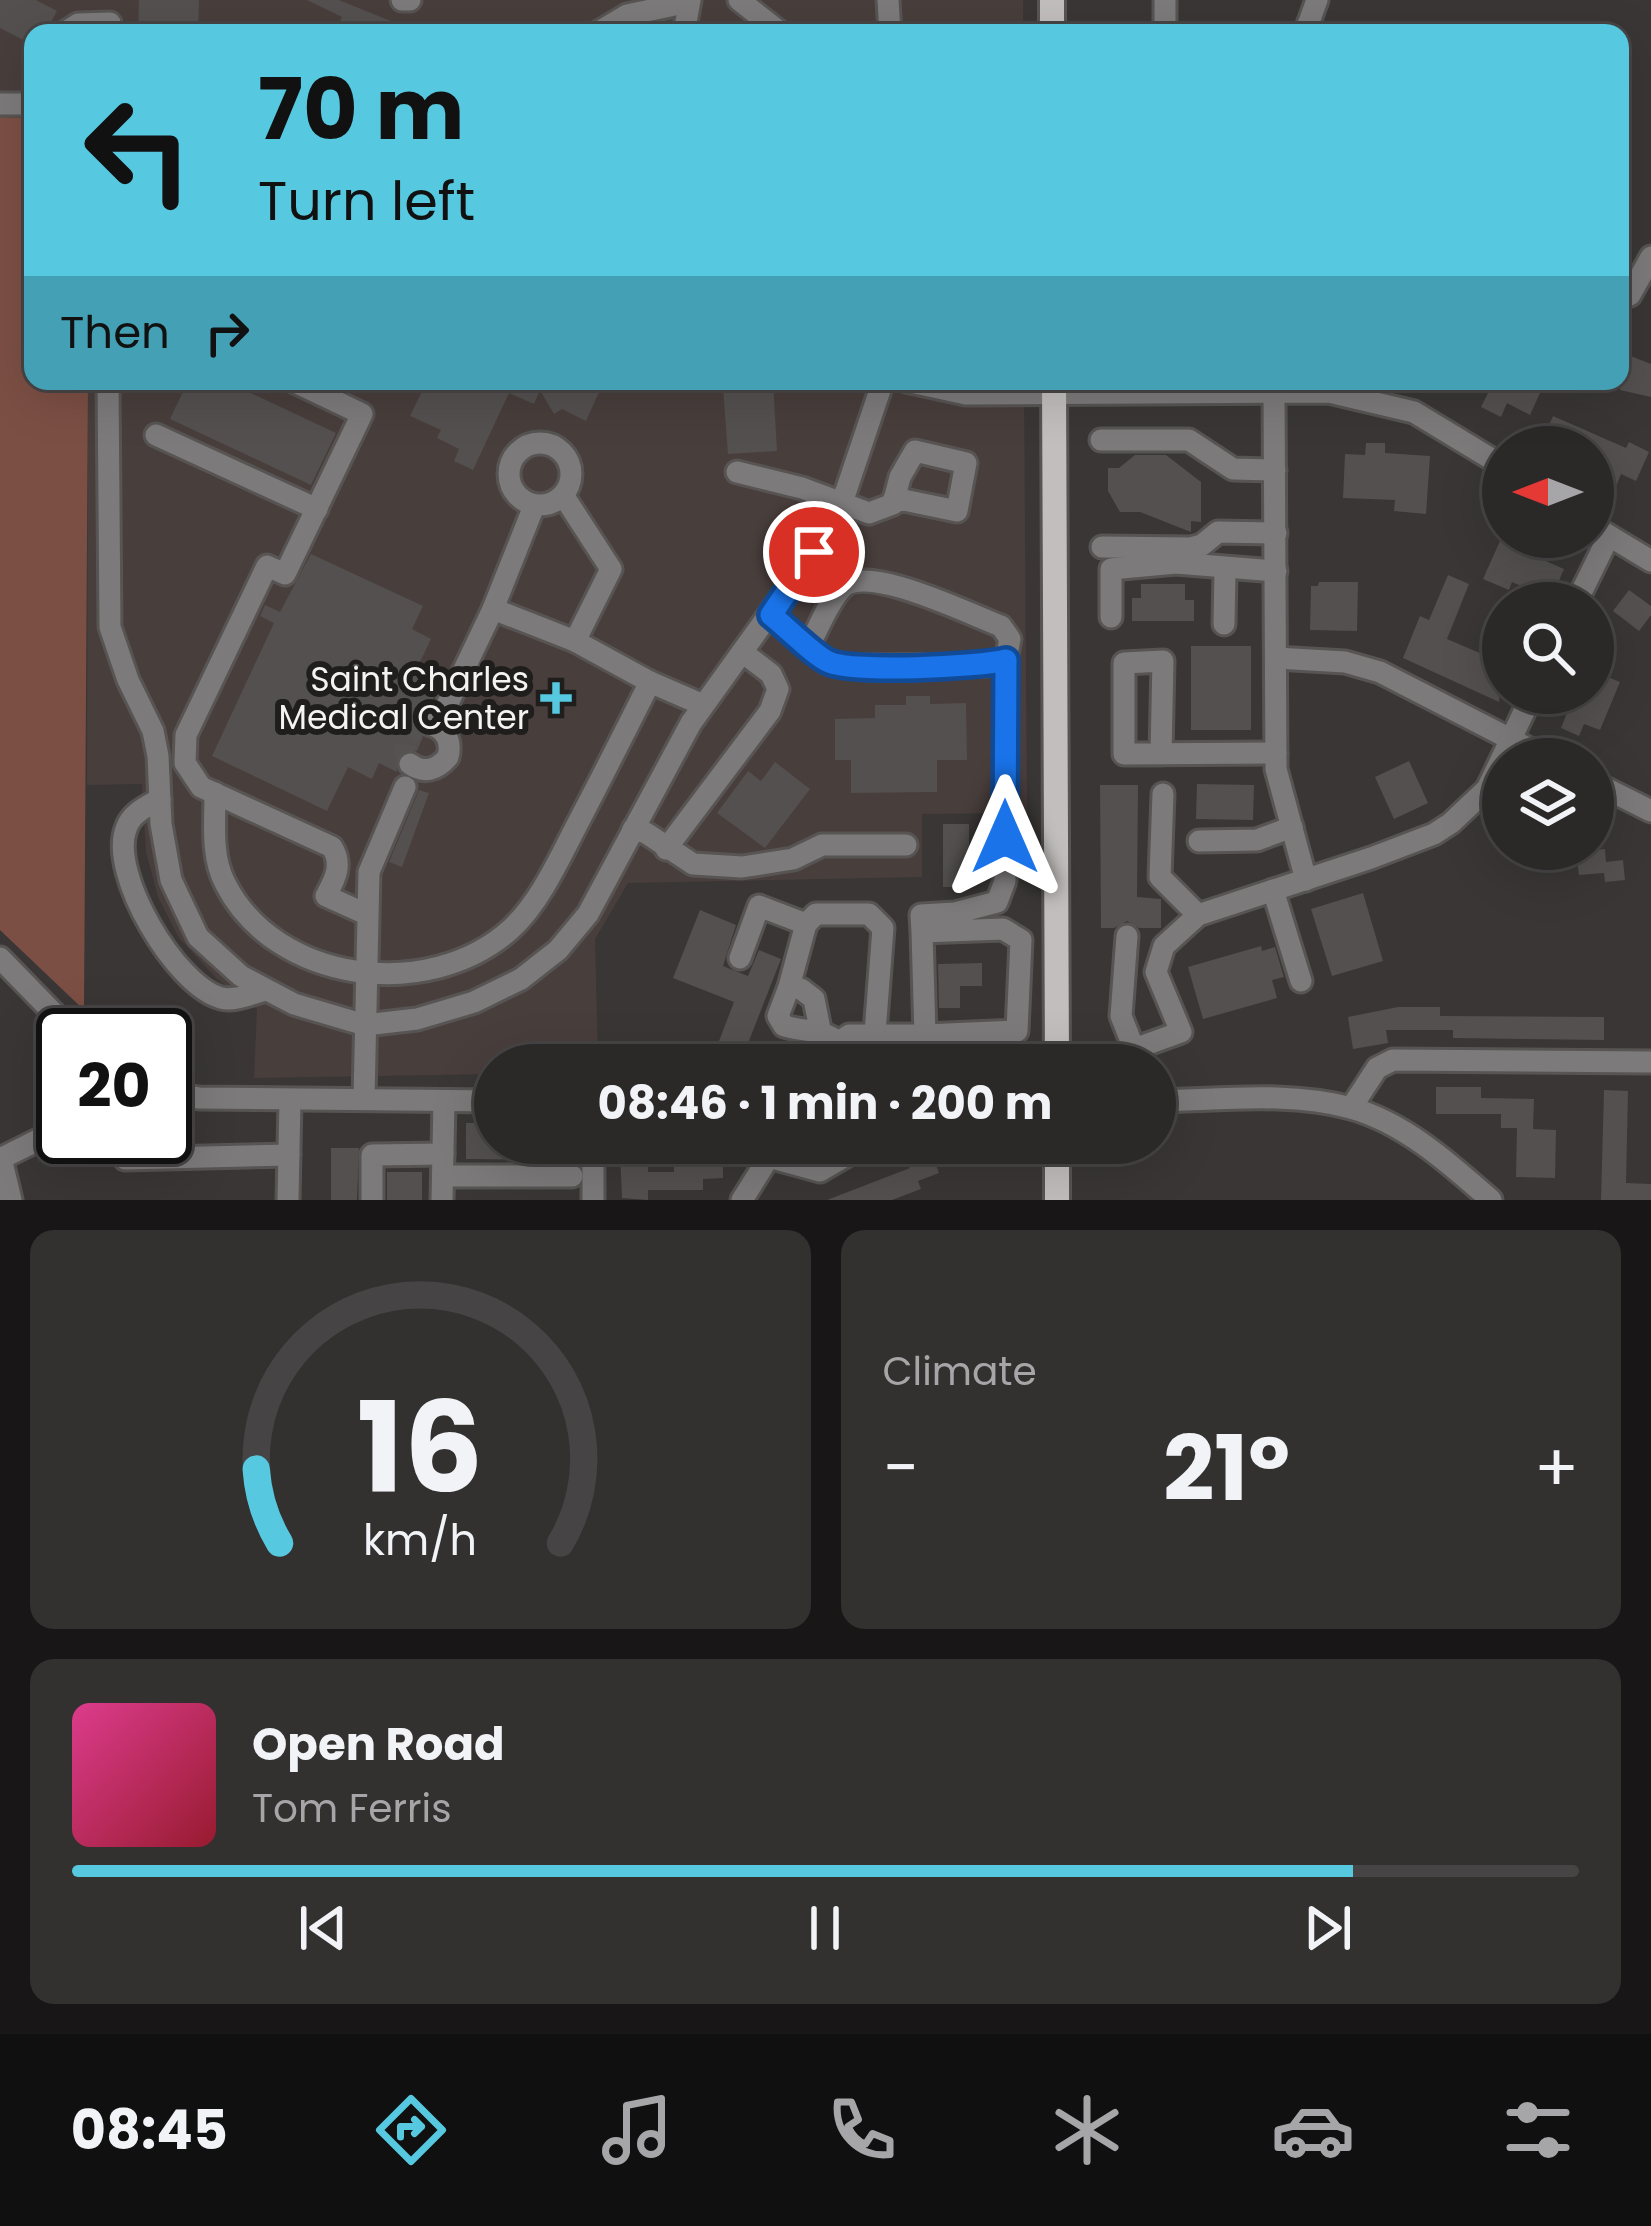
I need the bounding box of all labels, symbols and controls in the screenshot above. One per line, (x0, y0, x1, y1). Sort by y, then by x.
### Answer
text: 70 m (258, 51, 464, 168)
icon: left (60, 72, 216, 228)
text: Turn left (258, 163, 475, 239)
icon: right (194, 300, 260, 366)
text: Then (60, 301, 170, 364)
north arrow (1482, 426, 1614, 558)
map controls (1482, 426, 1614, 870)
pin (763, 501, 865, 603)
icon: arrive (781, 519, 847, 585)
button: search (1482, 582, 1614, 714)
place label: Saint Charles Medical Center (279, 656, 529, 741)
marker: Saint Charles Medical Center (540, 682, 572, 714)
button: layers (1482, 738, 1614, 870)
position arrow (942, 774, 1068, 900)
speed limit sign: 20 (36, 1008, 192, 1164)
text: 08:46 · 1 min · 200 m (598, 1072, 1052, 1135)
text: Climate (883, 1344, 1037, 1399)
text: 16 (357, 1361, 483, 1536)
text: 21° (1163, 1405, 1290, 1532)
text: − (883, 1422, 919, 1514)
text: + (1534, 1422, 1579, 1514)
text: km/h (363, 1509, 477, 1569)
text: Open Road (252, 1713, 505, 1776)
text: Tom Ferris (252, 1781, 452, 1836)
icon: previous (290, 1895, 356, 1961)
icon: pause (792, 1895, 858, 1961)
icon: next (1295, 1895, 1361, 1961)
icon: directions (369, 2088, 453, 2172)
icon: music (595, 2088, 679, 2172)
icon: phone (820, 2088, 904, 2172)
icon: climate (1045, 2088, 1129, 2172)
icon: car (1271, 2088, 1355, 2172)
icon: filters (1496, 2088, 1580, 2172)
text: 08:45 (71, 2092, 228, 2168)

